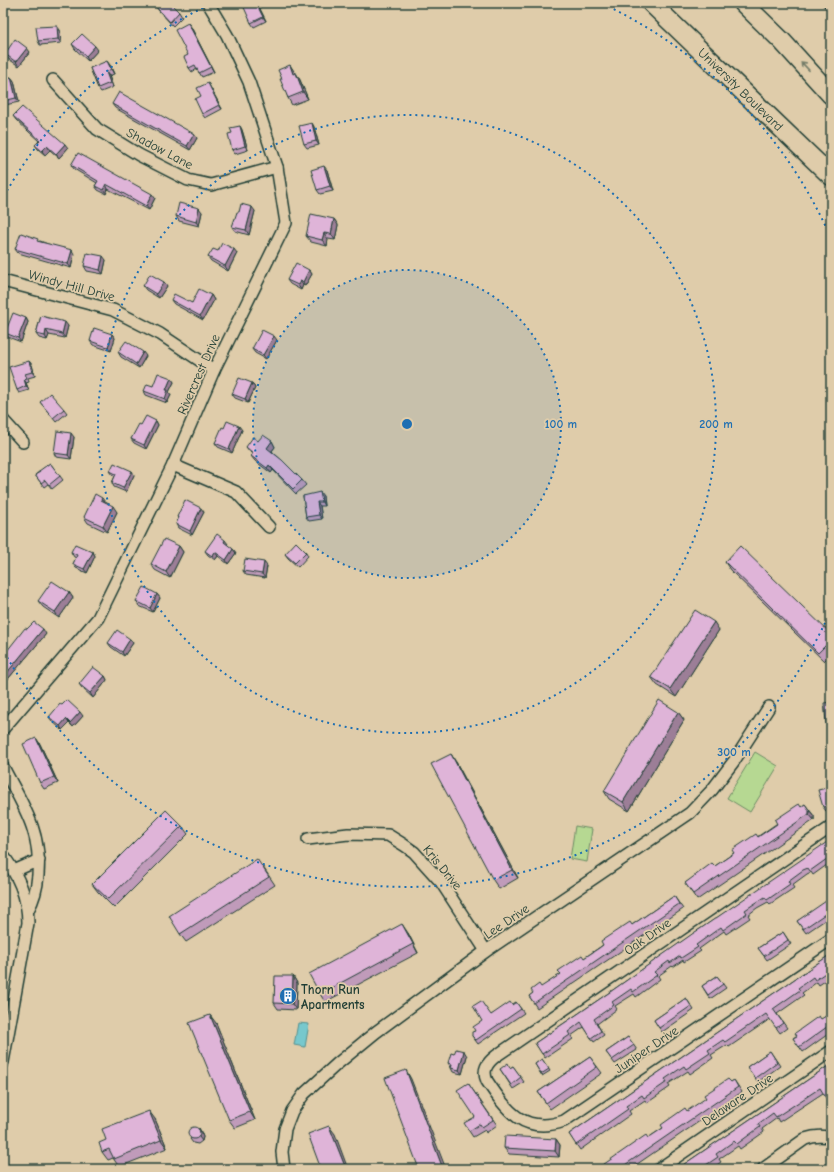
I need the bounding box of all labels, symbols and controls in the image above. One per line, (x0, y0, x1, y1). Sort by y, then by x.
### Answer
street label: University Boulevard (695, 45, 786, 134)
one-way arrow (800, 61, 810, 71)
street label: Shadow Lane (124, 125, 196, 173)
street label: Windy Hill Drive (27, 267, 117, 304)
street label: Rivercrest Drive (174, 331, 223, 417)
centre of rings (400, 417, 414, 431)
text: 100 m (545, 417, 577, 431)
text: 200 m (699, 417, 733, 431)
text: 300 m (717, 745, 751, 759)
street label: Kris Drive (420, 842, 465, 893)
street label: Lee Drive (481, 900, 532, 942)
street label: Oak Drive (621, 915, 674, 958)
place label: Thorn Run Apartments (301, 982, 365, 1012)
building icon: Thorn Run Apartments (278, 986, 298, 1006)
street label: Juniper Drive (612, 1022, 681, 1076)
street label: Delaware Drive (699, 1070, 776, 1129)

